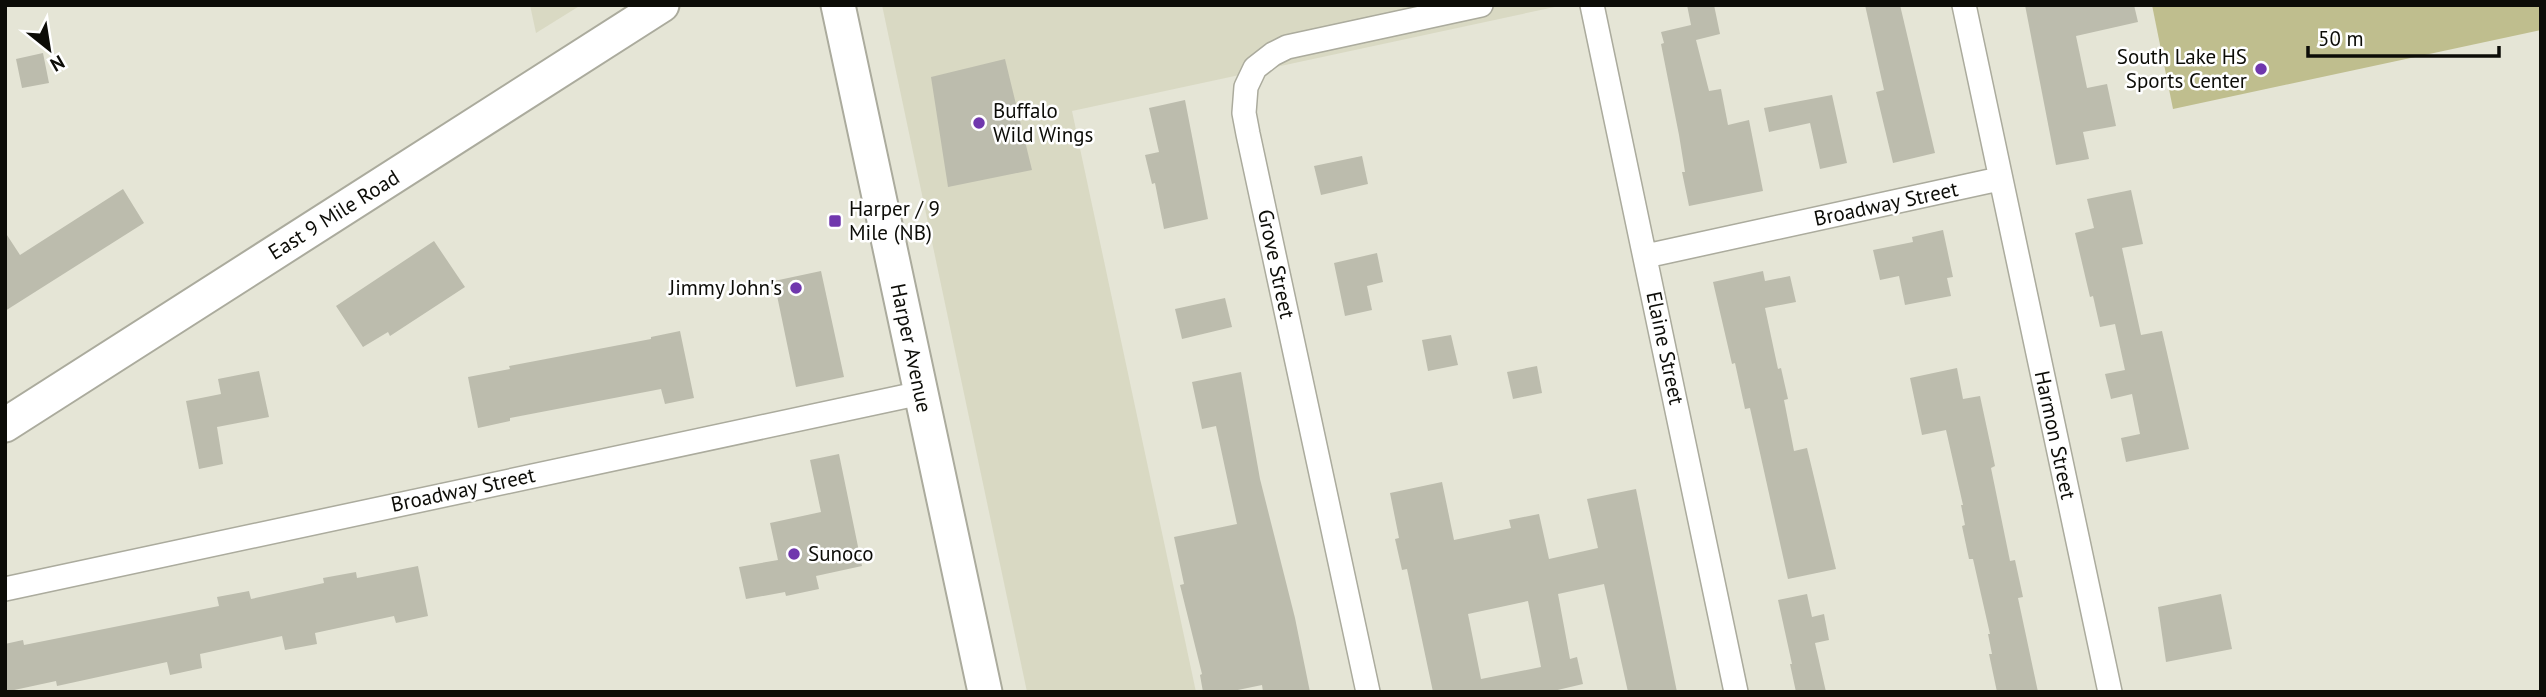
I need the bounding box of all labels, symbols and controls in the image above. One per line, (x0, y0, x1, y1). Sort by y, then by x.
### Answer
north arrow (14, 14, 84, 84)
scale bar (2308, 14, 2499, 58)
text: 50 m (2318, 25, 2364, 52)
place label: South Lake HS Sports Center (2117, 43, 2247, 94)
text: N (46, 50, 69, 77)
marker: South Lake HS Sports Center (2253, 61, 2269, 77)
place label: Buffalo Wild Wings (993, 97, 1093, 148)
marker: Buffalo Wild Wings (971, 115, 987, 131)
street label: East 9 Mile Road (263, 164, 404, 266)
street label: Broadway Street (1811, 175, 1960, 232)
place label: Harper / 9 Mile (NB) (849, 195, 940, 246)
street label: Grove Street (1252, 207, 1301, 321)
marker: Harper / 9 Mile (NB) (827, 213, 843, 229)
place label: Jimmy John's (668, 274, 782, 301)
marker: Jimmy John's (788, 280, 804, 296)
street label: Harper Avenue (885, 281, 938, 415)
street label: Elaine Street (1640, 289, 1691, 407)
street label: Harmon Street (2029, 368, 2082, 502)
street label: Broadway Street (388, 461, 537, 518)
place label: Sunoco (808, 540, 873, 567)
marker: Sunoco (786, 546, 802, 562)

